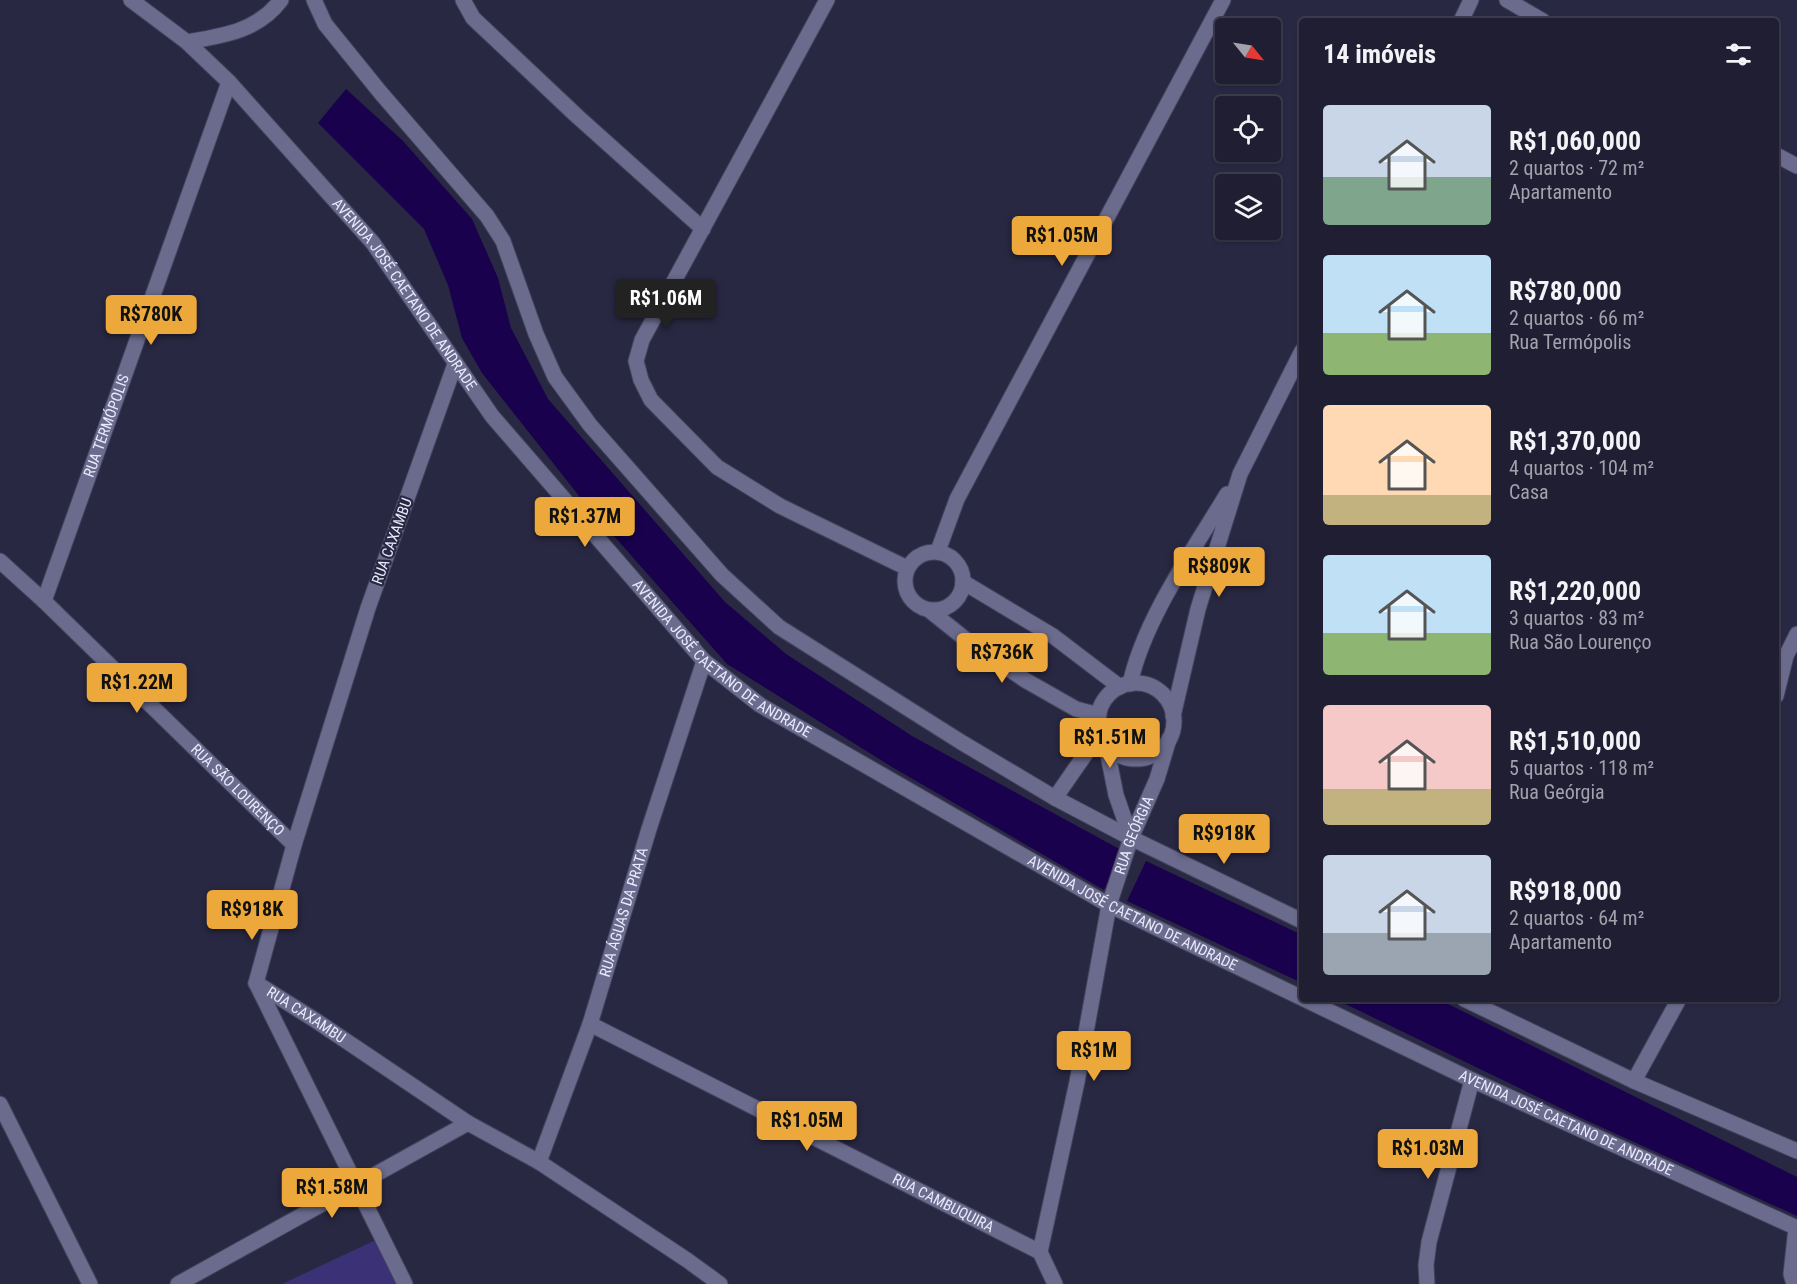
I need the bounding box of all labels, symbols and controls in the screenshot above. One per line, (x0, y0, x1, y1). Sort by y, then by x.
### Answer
north arrow (1215, 18, 1281, 84)
map controls (1215, 18, 1281, 240)
icon: filters (1722, 38, 1755, 71)
text: 14 imóveis (1323, 39, 1436, 69)
button: locate (1215, 96, 1281, 162)
text: R$1,060,000 (1509, 126, 1641, 156)
icon: home (1371, 129, 1443, 201)
text: 2 quartos · 72 m² (1509, 156, 1644, 180)
button: layers (1215, 174, 1281, 240)
text: Apartamento (1509, 180, 1612, 204)
street label: AVENIDA JOSÉ CAETANO DE ANDRADE (328, 195, 481, 394)
pin: R$1.05M (1007, 216, 1117, 267)
text: R$1.05M (1026, 223, 1098, 247)
text: R$780,000 (1509, 276, 1622, 306)
pin: R$1.06M (611, 279, 721, 330)
icon: home (1371, 279, 1443, 351)
text: R$1.06M (630, 286, 702, 310)
pin: R$780K (102, 295, 200, 346)
text: R$780K (120, 302, 182, 326)
text: 2 quartos · 66 m² (1509, 306, 1644, 330)
text: Rua Termópolis (1509, 330, 1631, 354)
street label: RUA TERMÓPOLIS (80, 372, 133, 480)
text: R$1,370,000 (1509, 426, 1641, 456)
icon: home (1371, 429, 1443, 501)
text: 4 quartos · 104 m² (1509, 456, 1654, 480)
text: Casa (1509, 480, 1549, 504)
street label: RUA CAXAMBU (368, 495, 416, 587)
pin: R$1.37M (530, 497, 640, 548)
text: R$1.37M (549, 504, 621, 528)
pin: R$809K (1170, 547, 1268, 598)
text: R$809K (1188, 554, 1250, 578)
street label: AVENIDA JOSÉ CAETANO DE ANDRADE (629, 576, 814, 741)
text: R$1,220,000 (1509, 576, 1641, 606)
icon: home (1371, 579, 1443, 651)
text: 3 quartos · 83 m² (1509, 606, 1644, 630)
text: Rua São Lourenço (1509, 630, 1652, 654)
pin: R$736K (953, 633, 1051, 684)
text: R$736K (971, 640, 1033, 664)
pin: R$1.22M (82, 663, 192, 714)
text: R$1.22M (101, 670, 173, 694)
pin: R$1.51M (1055, 718, 1165, 769)
text: R$1.51M (1074, 725, 1146, 749)
text: R$1,510,000 (1509, 726, 1641, 756)
icon: home (1371, 729, 1443, 801)
street label: RUA SÃO LOURENÇO (187, 740, 288, 840)
text: 5 quartos · 118 m² (1509, 756, 1654, 780)
text: Rua Geórgia (1509, 780, 1605, 804)
street label: RUA GEÓRGIA (1111, 793, 1158, 877)
pin: R$918K (1175, 814, 1273, 865)
text: R$918K (1193, 821, 1255, 845)
street label: RUA ÁGUAS DA PRATA (596, 845, 652, 979)
street label: AVENIDA JOSÉ CAETANO DE ANDRADE (1025, 851, 1240, 974)
text: R$918,000 (1509, 876, 1622, 906)
icon: home (1371, 879, 1443, 951)
pin: R$918K (203, 890, 301, 941)
text: R$918K (221, 897, 283, 921)
text: 2 quartos · 64 m² (1509, 906, 1644, 930)
text: Apartamento (1509, 930, 1612, 954)
street label: RUA CAXAMBU (263, 983, 349, 1047)
pin: R$1M (1058, 1031, 1130, 1082)
text: R$1M (1071, 1038, 1117, 1062)
street label: AVENIDA JOSÉ CAETANO DE ANDRADE (1456, 1066, 1676, 1179)
pin: R$1.05M (752, 1101, 862, 1152)
text: R$1.05M (771, 1108, 843, 1132)
pin: R$1.03M (1373, 1129, 1483, 1180)
text: R$1.03M (1392, 1136, 1464, 1160)
pin: R$1.58M (277, 1168, 387, 1219)
street label: RUA CAMBUQUIRA (890, 1170, 997, 1236)
text: R$1.58M (296, 1175, 368, 1199)

